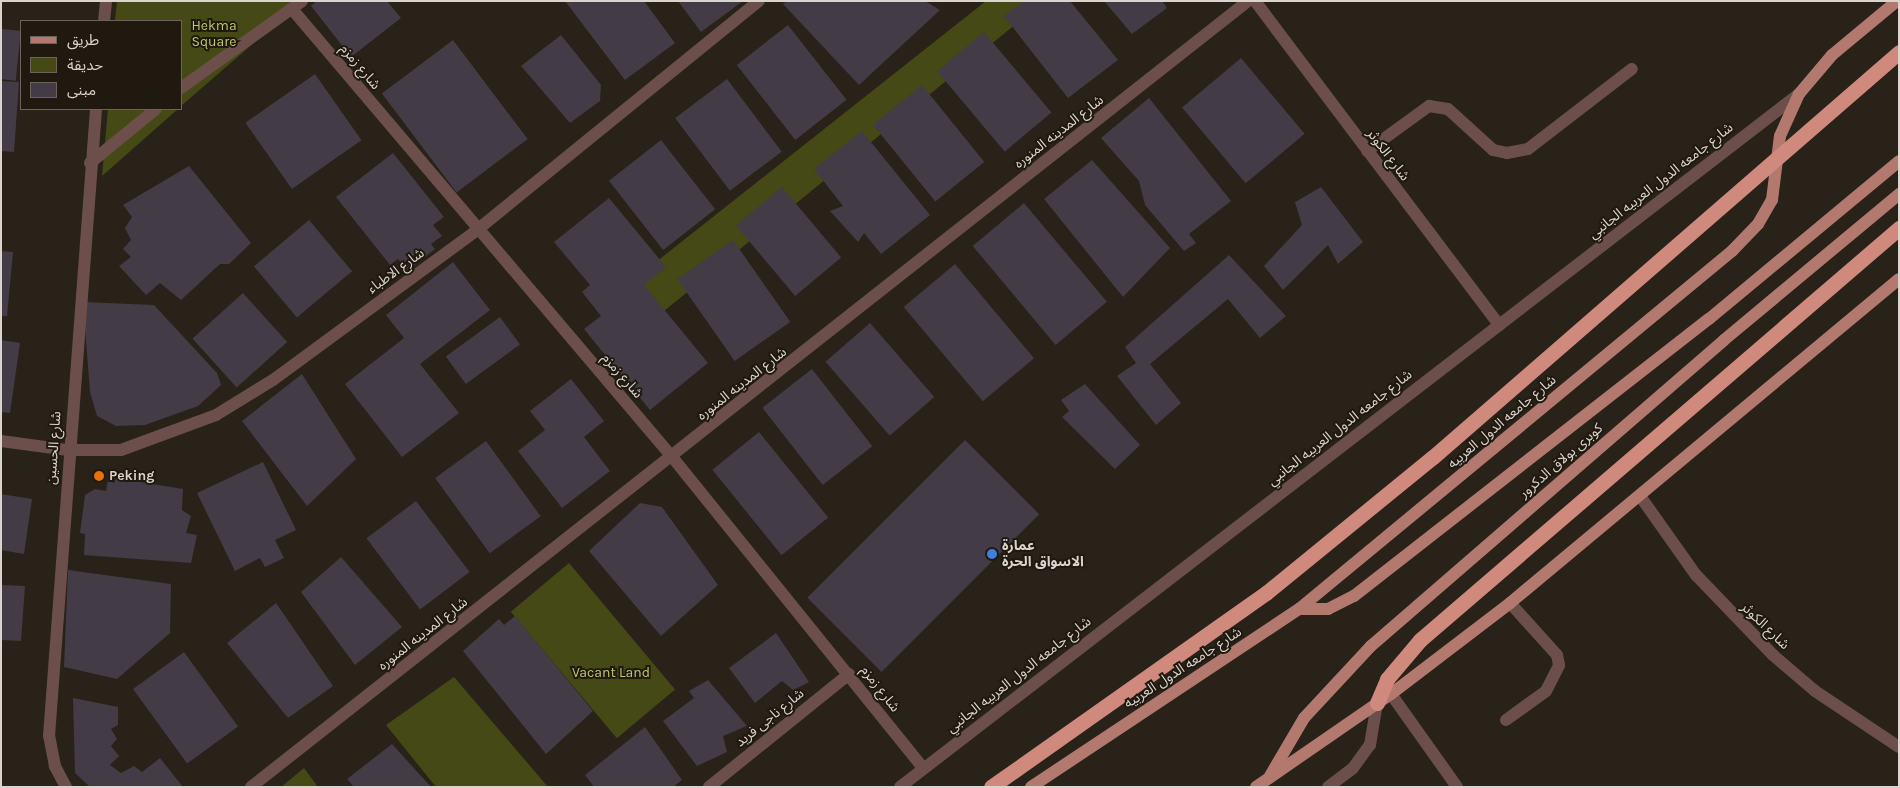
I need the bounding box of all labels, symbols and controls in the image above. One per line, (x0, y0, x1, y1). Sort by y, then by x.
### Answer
park label: Hekma Square (191, 18, 237, 50)
legend (20, 20, 182, 110)
text: طريق (67, 31, 99, 49)
street label: شارع زمزم (336, 41, 384, 93)
text: حديقة (67, 56, 103, 74)
text: مبنى (67, 81, 96, 99)
street label: شارع المدينه المنوره (1011, 92, 1107, 172)
street label: شارع جامعه الدول العربيه الجانبي (1585, 119, 1737, 243)
street label: شارع الكوثر (1363, 126, 1413, 184)
street label: شارع الاطباء (364, 245, 428, 297)
street label: شارع المدينه المنوره (694, 344, 790, 424)
street label: شارع زمزم (598, 350, 646, 402)
street label: شارع جامعه الدول العربيه الجانبي (1264, 366, 1416, 490)
street label: شارع جامعه الدول العربيه (1444, 372, 1560, 472)
street label: شارع الحسين (43, 411, 65, 485)
street label: كوبرى بولاق الدكرور (1516, 420, 1606, 502)
place label: Peking (109, 468, 154, 484)
marker: Peking (93, 470, 105, 482)
place label: عمارة الاسواق الحرة (1002, 538, 1084, 570)
marker: عمارة الاسواق الحرة (986, 548, 998, 560)
street label: شارع المدينه المنوره (375, 594, 471, 674)
street label: شارع الكوثر (1737, 599, 1793, 653)
street label: شارع جامعه الدول العربيه الجانبي (943, 613, 1095, 737)
street label: شارع جامعه الدول العربيه (1121, 624, 1245, 712)
street label: شارع زمزم (857, 662, 903, 716)
park label: Vacant Land (572, 665, 650, 681)
street label: شارع ناجى فريد (732, 685, 808, 751)

